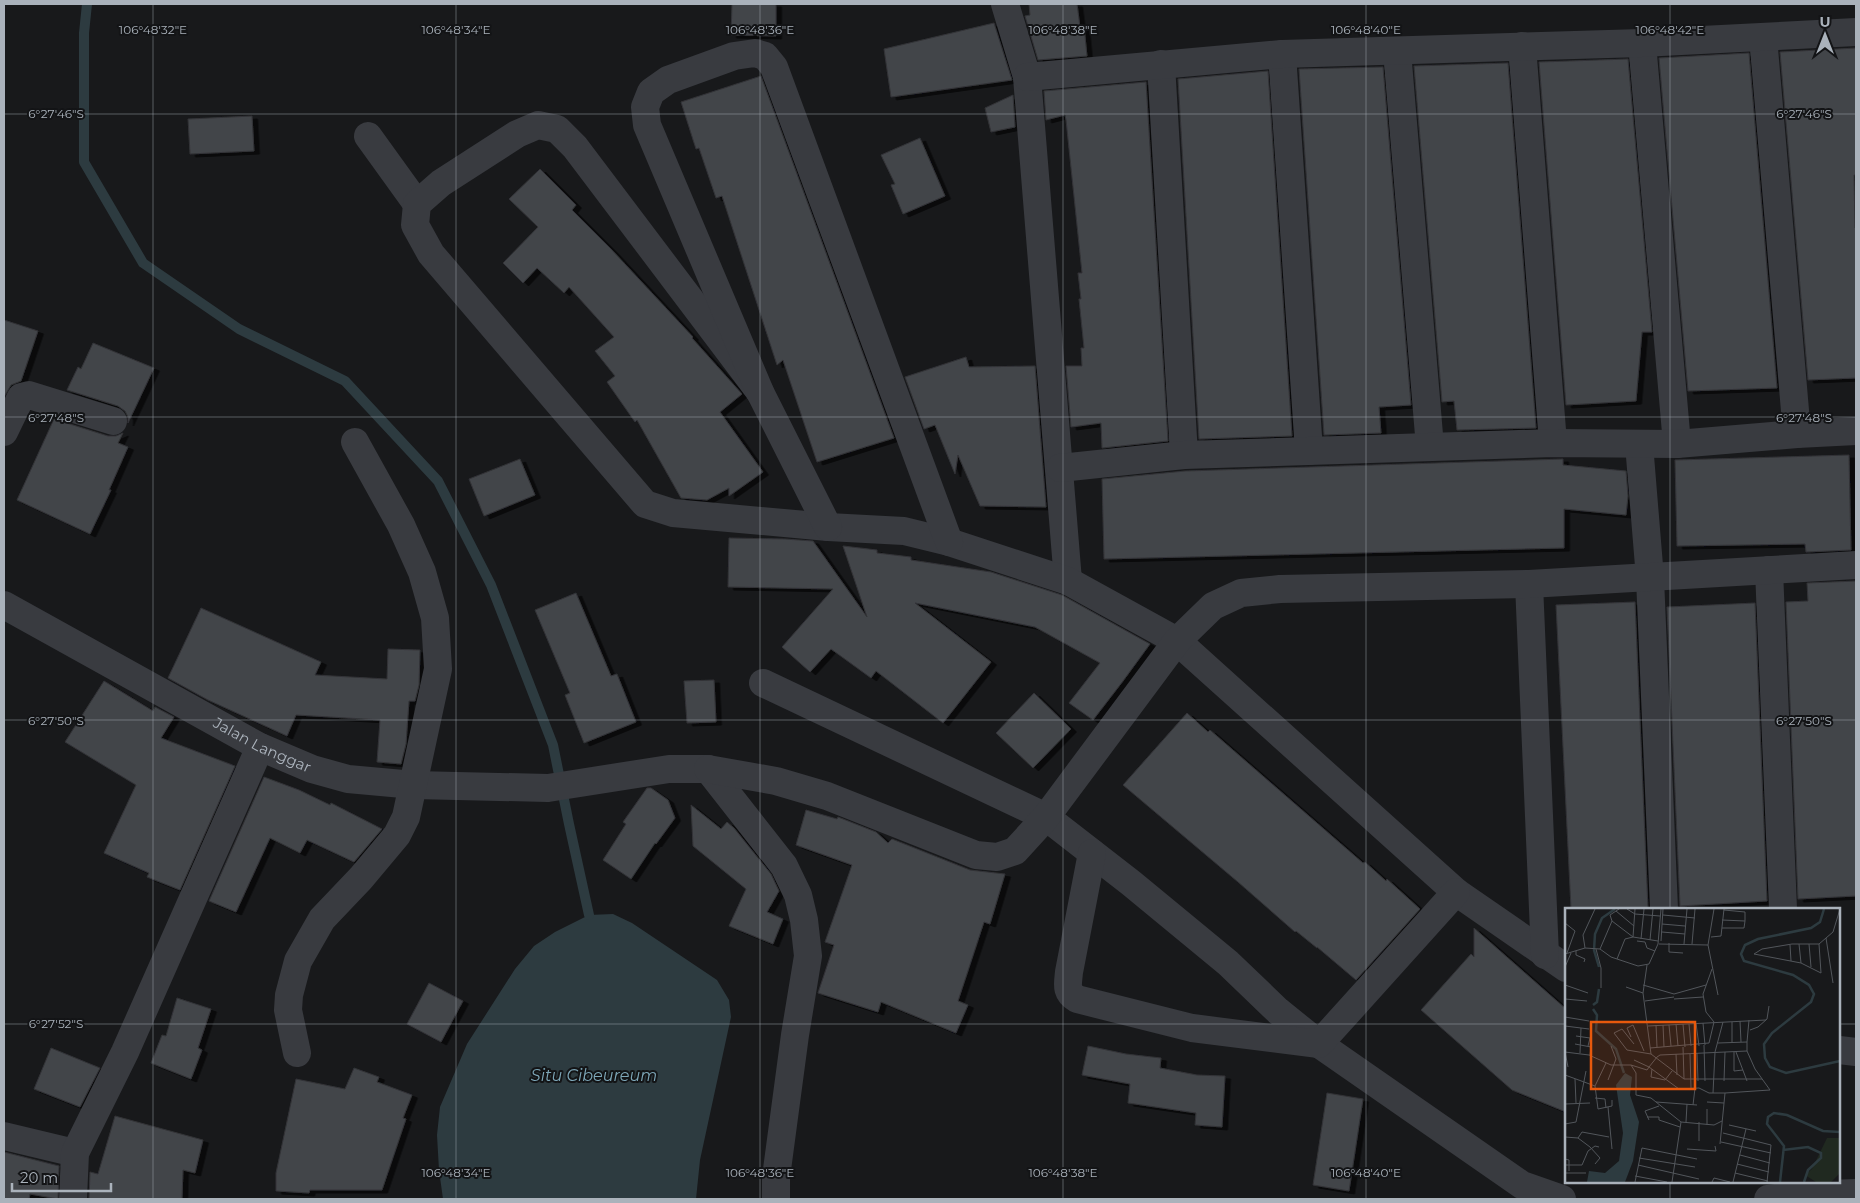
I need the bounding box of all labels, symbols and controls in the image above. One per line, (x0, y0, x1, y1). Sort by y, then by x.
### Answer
north arrow (1800, 10, 1850, 60)
text: U (1819, 13, 1831, 31)
text: 106°48'32"E (119, 22, 187, 37)
text: 106°48'34"E (421, 22, 491, 37)
text: 106°48'36"E (726, 22, 794, 37)
text: 106°48'38"E (1028, 22, 1098, 37)
text: 106°48'40"E (1331, 22, 1401, 37)
text: 106°48'42"E (1636, 22, 1704, 37)
text: 6°27'46"S (28, 106, 84, 121)
text: 6°27'46"S (1776, 106, 1832, 121)
text: 6°27'48"S (28, 410, 84, 425)
text: 6°27'48"S (1776, 410, 1832, 425)
text: 6°27'50"S (28, 713, 84, 728)
street label: Jalan Langgar (209, 713, 314, 777)
text: 6°27'50"S (1776, 713, 1832, 728)
inset map (1565, 908, 1840, 1183)
text: 6°27'52"S (29, 1016, 83, 1031)
water label: Situ Cibeureum (531, 1066, 657, 1085)
scale bar (12, 1160, 111, 1192)
text: 106°48'34"E (421, 1165, 491, 1180)
text: 106°48'36"E (726, 1165, 794, 1180)
text: 106°48'38"E (1028, 1165, 1098, 1180)
text: 106°48'40"E (1331, 1165, 1401, 1180)
text: 20 m (20, 1168, 58, 1187)

